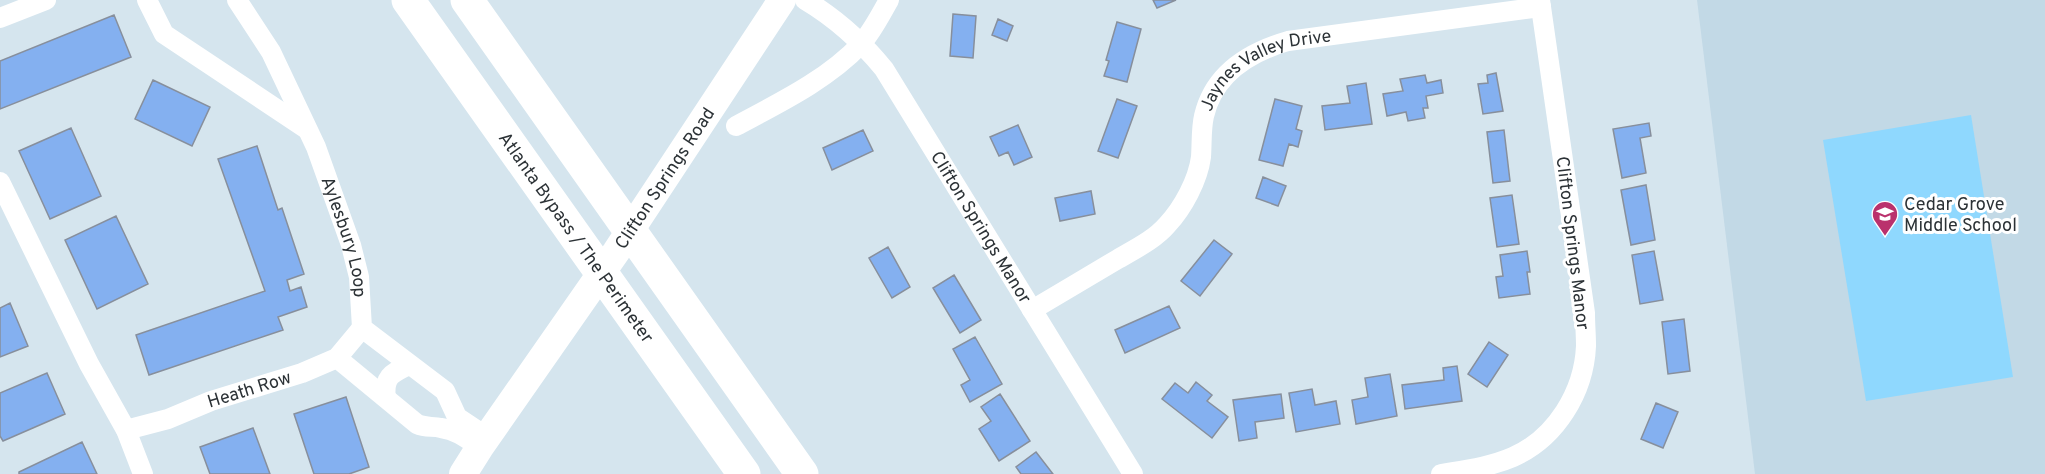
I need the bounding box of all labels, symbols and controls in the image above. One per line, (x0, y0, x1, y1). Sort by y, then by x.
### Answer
street label: Jaynes Valley Drive (1196, 25, 1333, 115)
street label: Clifton Springs Road (611, 104, 721, 254)
street label: Atlanta Bypass / The Perimeter (492, 128, 658, 348)
street label: Clifton Springs Manor (924, 147, 1035, 308)
street label: Clifton Springs Manor (1549, 155, 1594, 331)
street label: Aylesbury Loop (315, 174, 370, 298)
place label: Cedar Grove Middle School (1904, 194, 2017, 238)
school or university icon: Cedar Grove Middle School (1870, 199, 1900, 237)
street label: Heath Row (205, 367, 295, 414)

